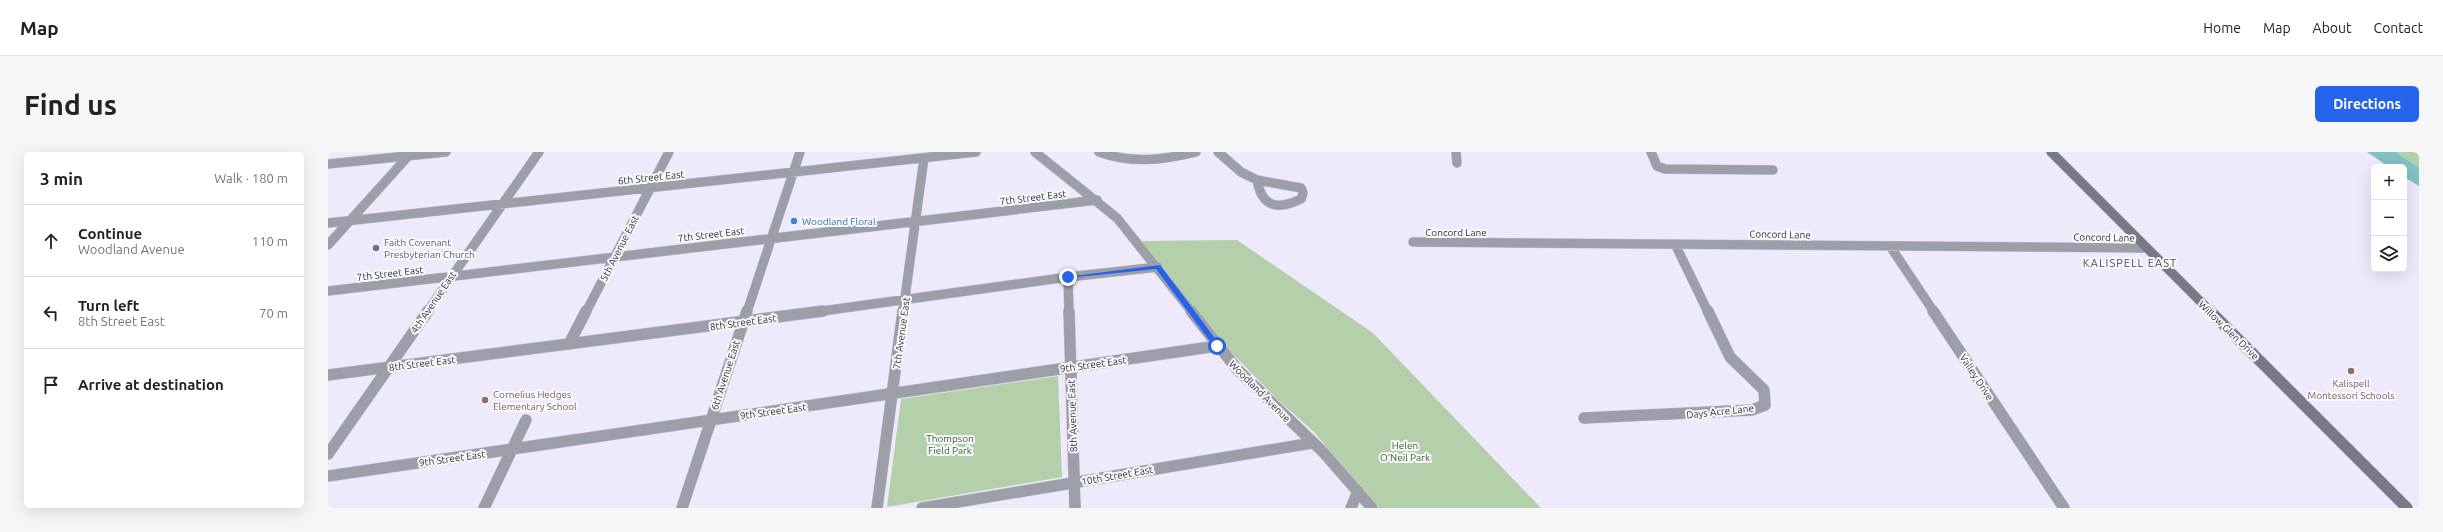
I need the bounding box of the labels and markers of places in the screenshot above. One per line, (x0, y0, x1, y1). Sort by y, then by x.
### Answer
marker: Woodland Floral (789, 216, 799, 226)
place label: Woodland Floral (802, 216, 876, 227)
place label: Faith Covenant Presbyterian Church (384, 237, 475, 260)
marker: Faith Covenant Presbyterian Church (371, 243, 381, 253)
marker: Kalispell Montessori Schools (2346, 366, 2356, 376)
place label: Kalispell Montessori Schools (2308, 378, 2394, 401)
place label: Cornelius Hedges Elementary School (493, 389, 577, 412)
marker: Cornelius Hedges Elementary School (480, 395, 490, 405)

